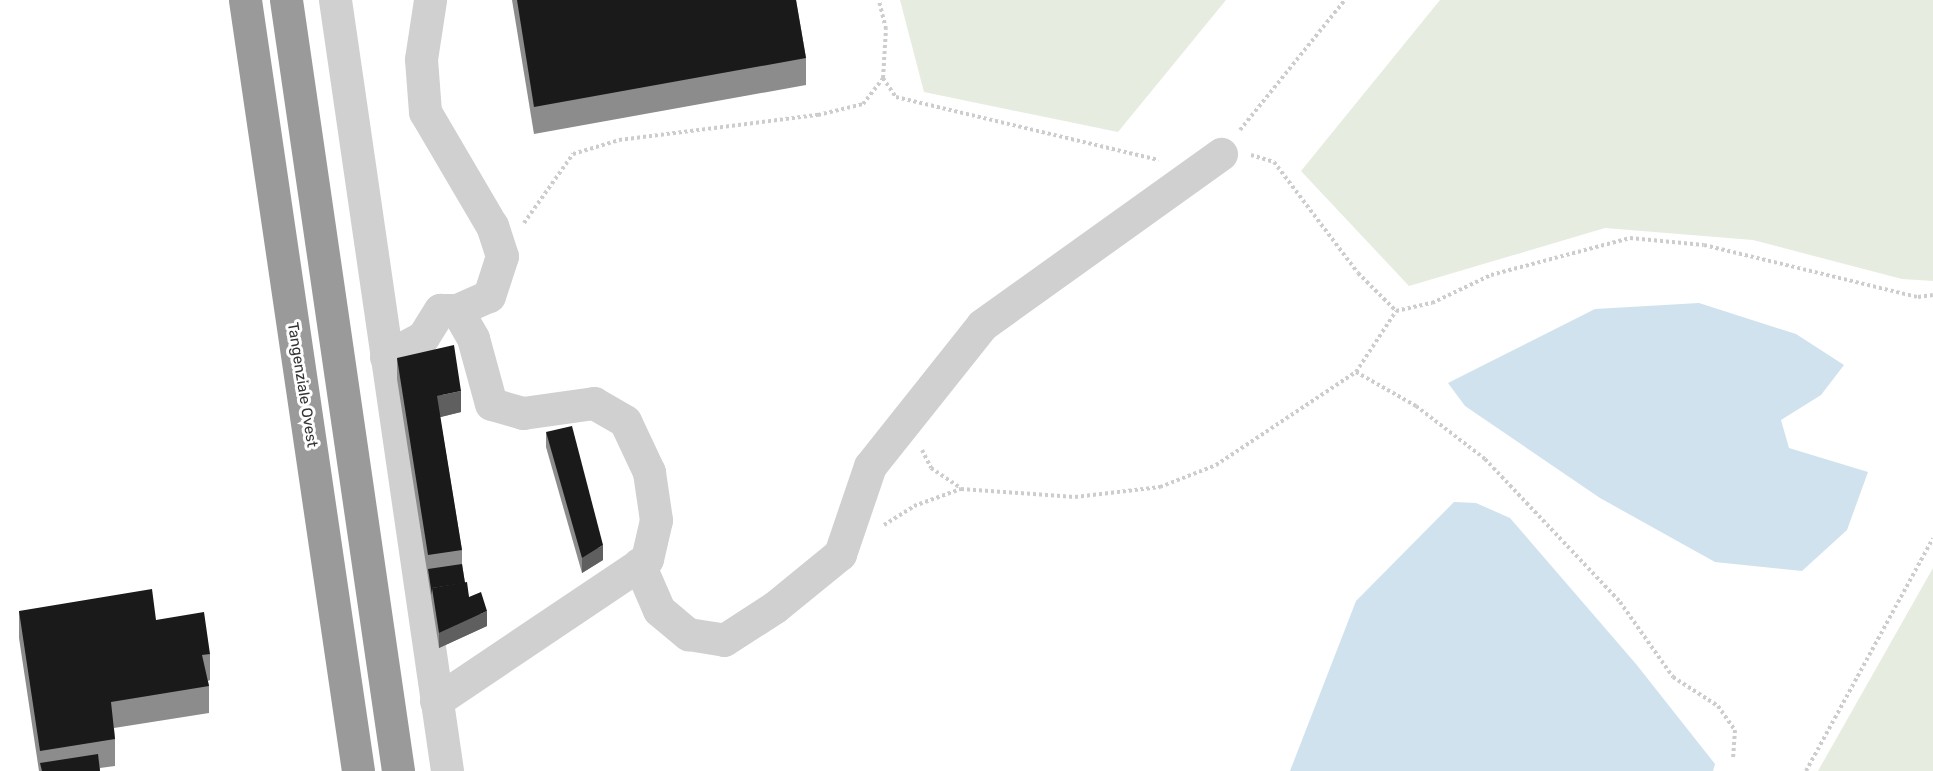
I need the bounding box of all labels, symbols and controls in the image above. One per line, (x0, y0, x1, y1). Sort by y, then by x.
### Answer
street label: Tangenziale Ovest (283, 321, 321, 449)

